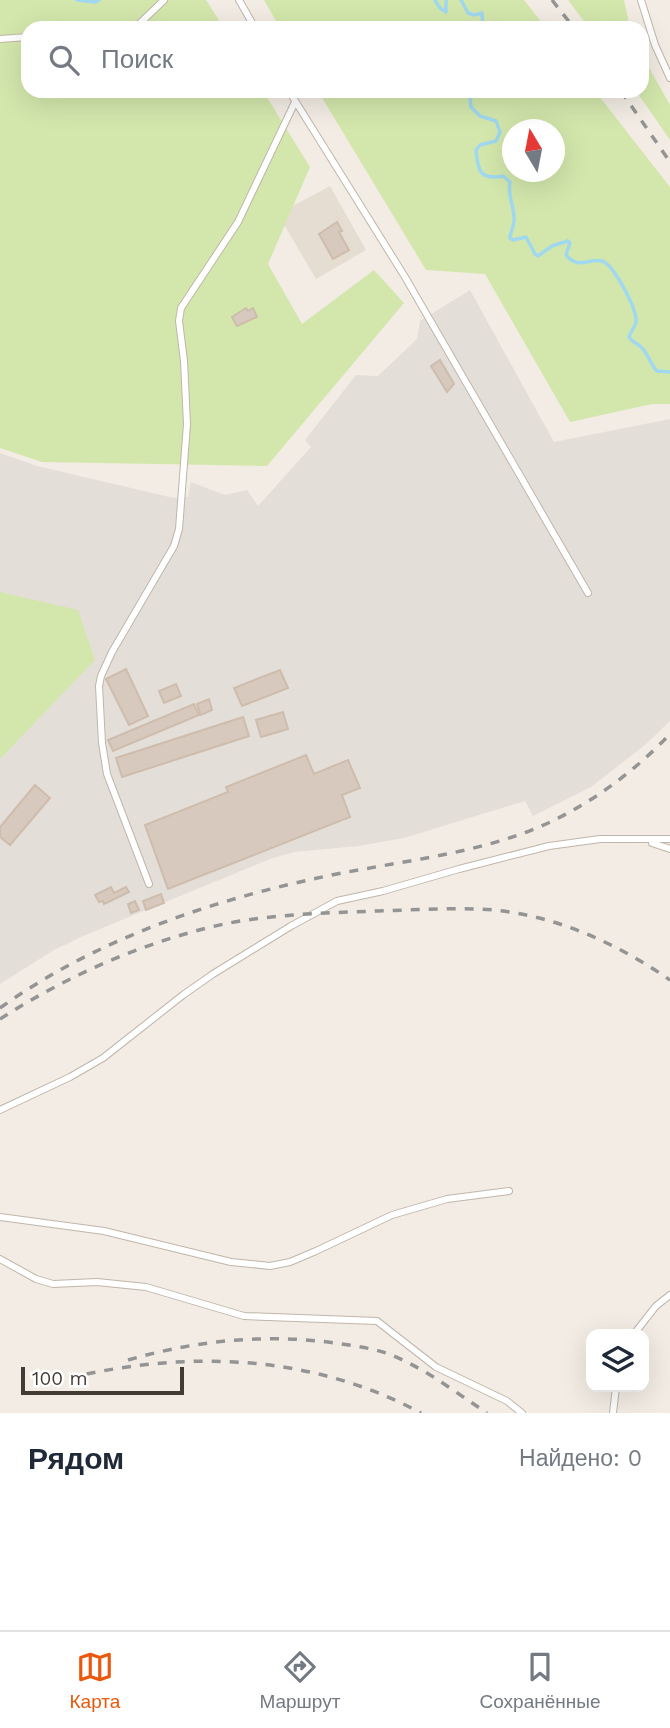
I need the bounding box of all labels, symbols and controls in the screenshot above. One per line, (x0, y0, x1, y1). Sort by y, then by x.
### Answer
search box (21, 21, 649, 98)
icon: search (45, 41, 83, 79)
text: Поиск (101, 44, 173, 74)
north arrow (502, 119, 565, 182)
map controls (586, 1329, 649, 1392)
button: layers (586, 1329, 649, 1392)
scale bar (21, 1364, 184, 1396)
text: 100 m (32, 1367, 88, 1390)
text: Рядом (28, 1441, 124, 1476)
text: Найдено: 0 (519, 1445, 642, 1472)
tab: Карта (70, 1648, 120, 1713)
tab: Маршрут (259, 1648, 340, 1713)
tab: Сохранённые (479, 1648, 600, 1713)

